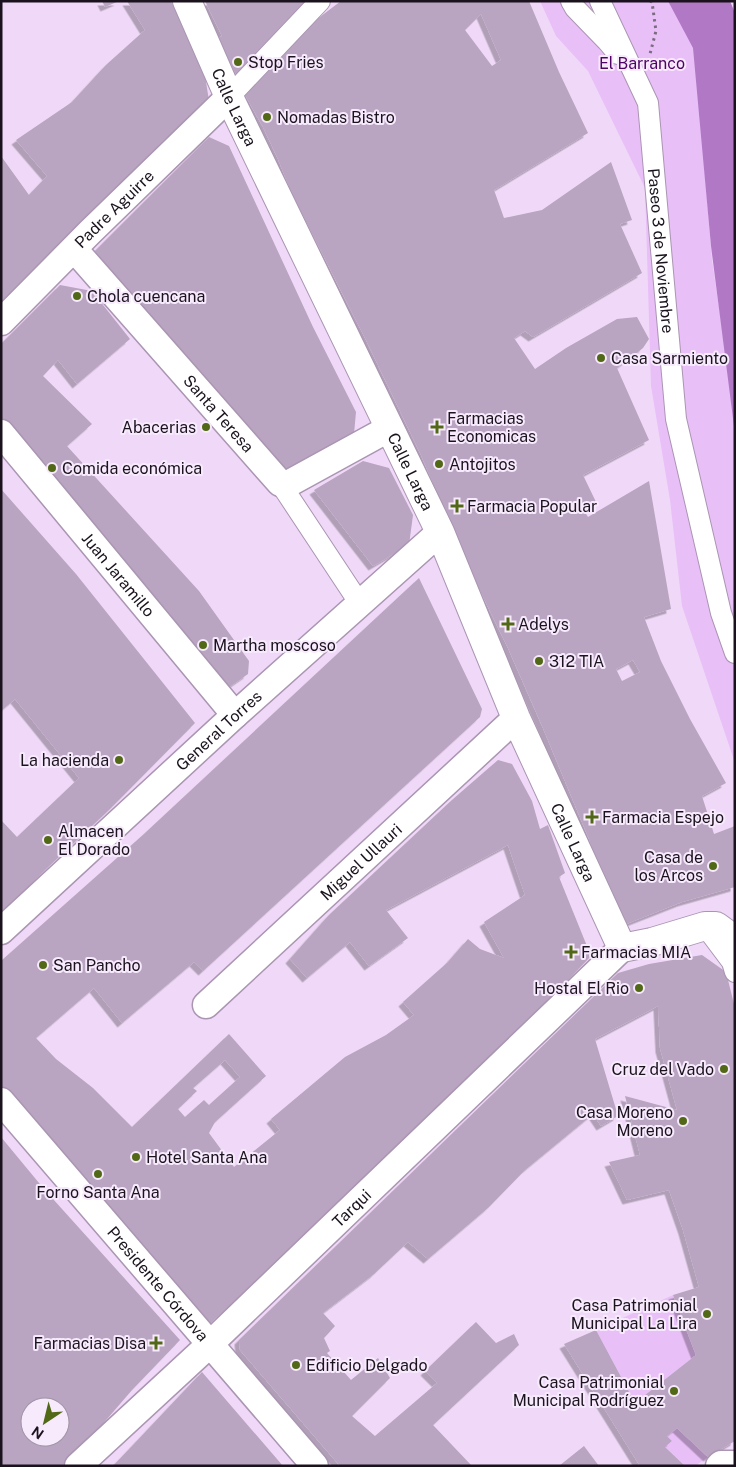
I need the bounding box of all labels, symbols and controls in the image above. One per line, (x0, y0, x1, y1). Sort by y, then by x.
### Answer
place label: Stop Fries (248, 53, 324, 72)
park label: El Barranco (599, 54, 685, 73)
marker: Stop Fries (232, 56, 244, 68)
street label: Calle Larga (207, 65, 260, 149)
place label: Nomadas Bistro (277, 108, 395, 127)
marker: Nomadas Bistro (261, 111, 273, 123)
street label: Padre Aguirre (71, 166, 158, 252)
street label: Paseo 3 de Noviembre (644, 167, 677, 334)
place label: Chola cuencana (87, 287, 205, 306)
marker: Chola cuencana (71, 290, 83, 302)
place label: Casa Sarmiento (611, 349, 728, 368)
marker: Casa Sarmiento (595, 352, 607, 364)
street label: Santa Teresa (179, 371, 257, 456)
place label: Farmacias Economicas (447, 409, 536, 446)
place label: Abacerias (122, 418, 196, 437)
marker: Abacerias (200, 421, 212, 433)
marker: Farmacias Economicas (431, 421, 443, 433)
street label: Calle Larga (383, 430, 437, 514)
place label: Antojitos (449, 455, 516, 474)
marker: Antojitos (433, 458, 445, 470)
place label: Comida económica (62, 459, 202, 478)
marker: Comida económica (46, 462, 58, 474)
place label: Farmacia Popular (467, 497, 597, 516)
marker: Farmacia Popular (451, 500, 463, 512)
street label: Juan Jaramillo (78, 529, 158, 621)
place label: Adelys (518, 615, 569, 634)
marker: Adelys (502, 618, 514, 630)
place label: Martha moscoso (213, 636, 336, 655)
marker: Martha moscoso (197, 639, 209, 651)
place label: 312 TIA (549, 652, 604, 671)
marker: 312 TIA (533, 655, 545, 667)
street label: General Torres (172, 687, 266, 775)
place label: La hacienda (20, 751, 109, 770)
marker: La hacienda (113, 754, 125, 766)
street label: Calle Larga (547, 800, 599, 885)
place label: Farmacia Espejo (602, 808, 724, 827)
marker: Farmacia Espejo (586, 811, 598, 823)
street label: Miguel Ullauri (317, 820, 406, 904)
place label: Almacen El Dorado (58, 822, 130, 859)
marker: Almacen El Dorado (42, 834, 54, 846)
place label: Casa de los Arcos (634, 848, 703, 885)
marker: Casa de los Arcos (707, 860, 719, 872)
place label: Farmacias MIA (581, 943, 691, 962)
marker: Farmacias MIA (565, 946, 577, 958)
place label: San Pancho (53, 956, 141, 975)
marker: San Pancho (37, 959, 49, 971)
place label: Hostal El Rio (534, 979, 629, 998)
marker: Hostal El Rio (633, 982, 645, 994)
place label: Cruz del Vado (612, 1060, 714, 1079)
marker: Cruz del Vado (718, 1063, 730, 1075)
place label: Casa Moreno Moreno (576, 1103, 673, 1140)
marker: Casa Moreno Moreno (677, 1115, 689, 1127)
place label: Hotel Santa Ana (146, 1148, 267, 1167)
marker: Hotel Santa Ana (130, 1151, 142, 1163)
marker: Forno Santa Ana (92, 1168, 104, 1180)
place label: Forno Santa Ana (36, 1183, 160, 1202)
street label: Tarqui (329, 1185, 375, 1231)
street label: Presidente Córdova (103, 1223, 212, 1345)
place label: Casa Patrimonial Municipal La Lira (571, 1296, 697, 1333)
marker: Casa Patrimonial Municipal La Lira (701, 1308, 713, 1320)
place label: Farmacias Disa (34, 1334, 146, 1353)
marker: Farmacias Disa (150, 1337, 162, 1349)
place label: Edificio Delgado (306, 1356, 427, 1375)
marker: Edificio Delgado (290, 1359, 302, 1371)
place label: Casa Patrimonial Municipal Rodríguez (513, 1373, 664, 1410)
marker: Casa Patrimonial Municipal Rodríguez (668, 1385, 680, 1397)
north arrow (20, 1397, 70, 1447)
text: N (28, 1423, 47, 1442)

